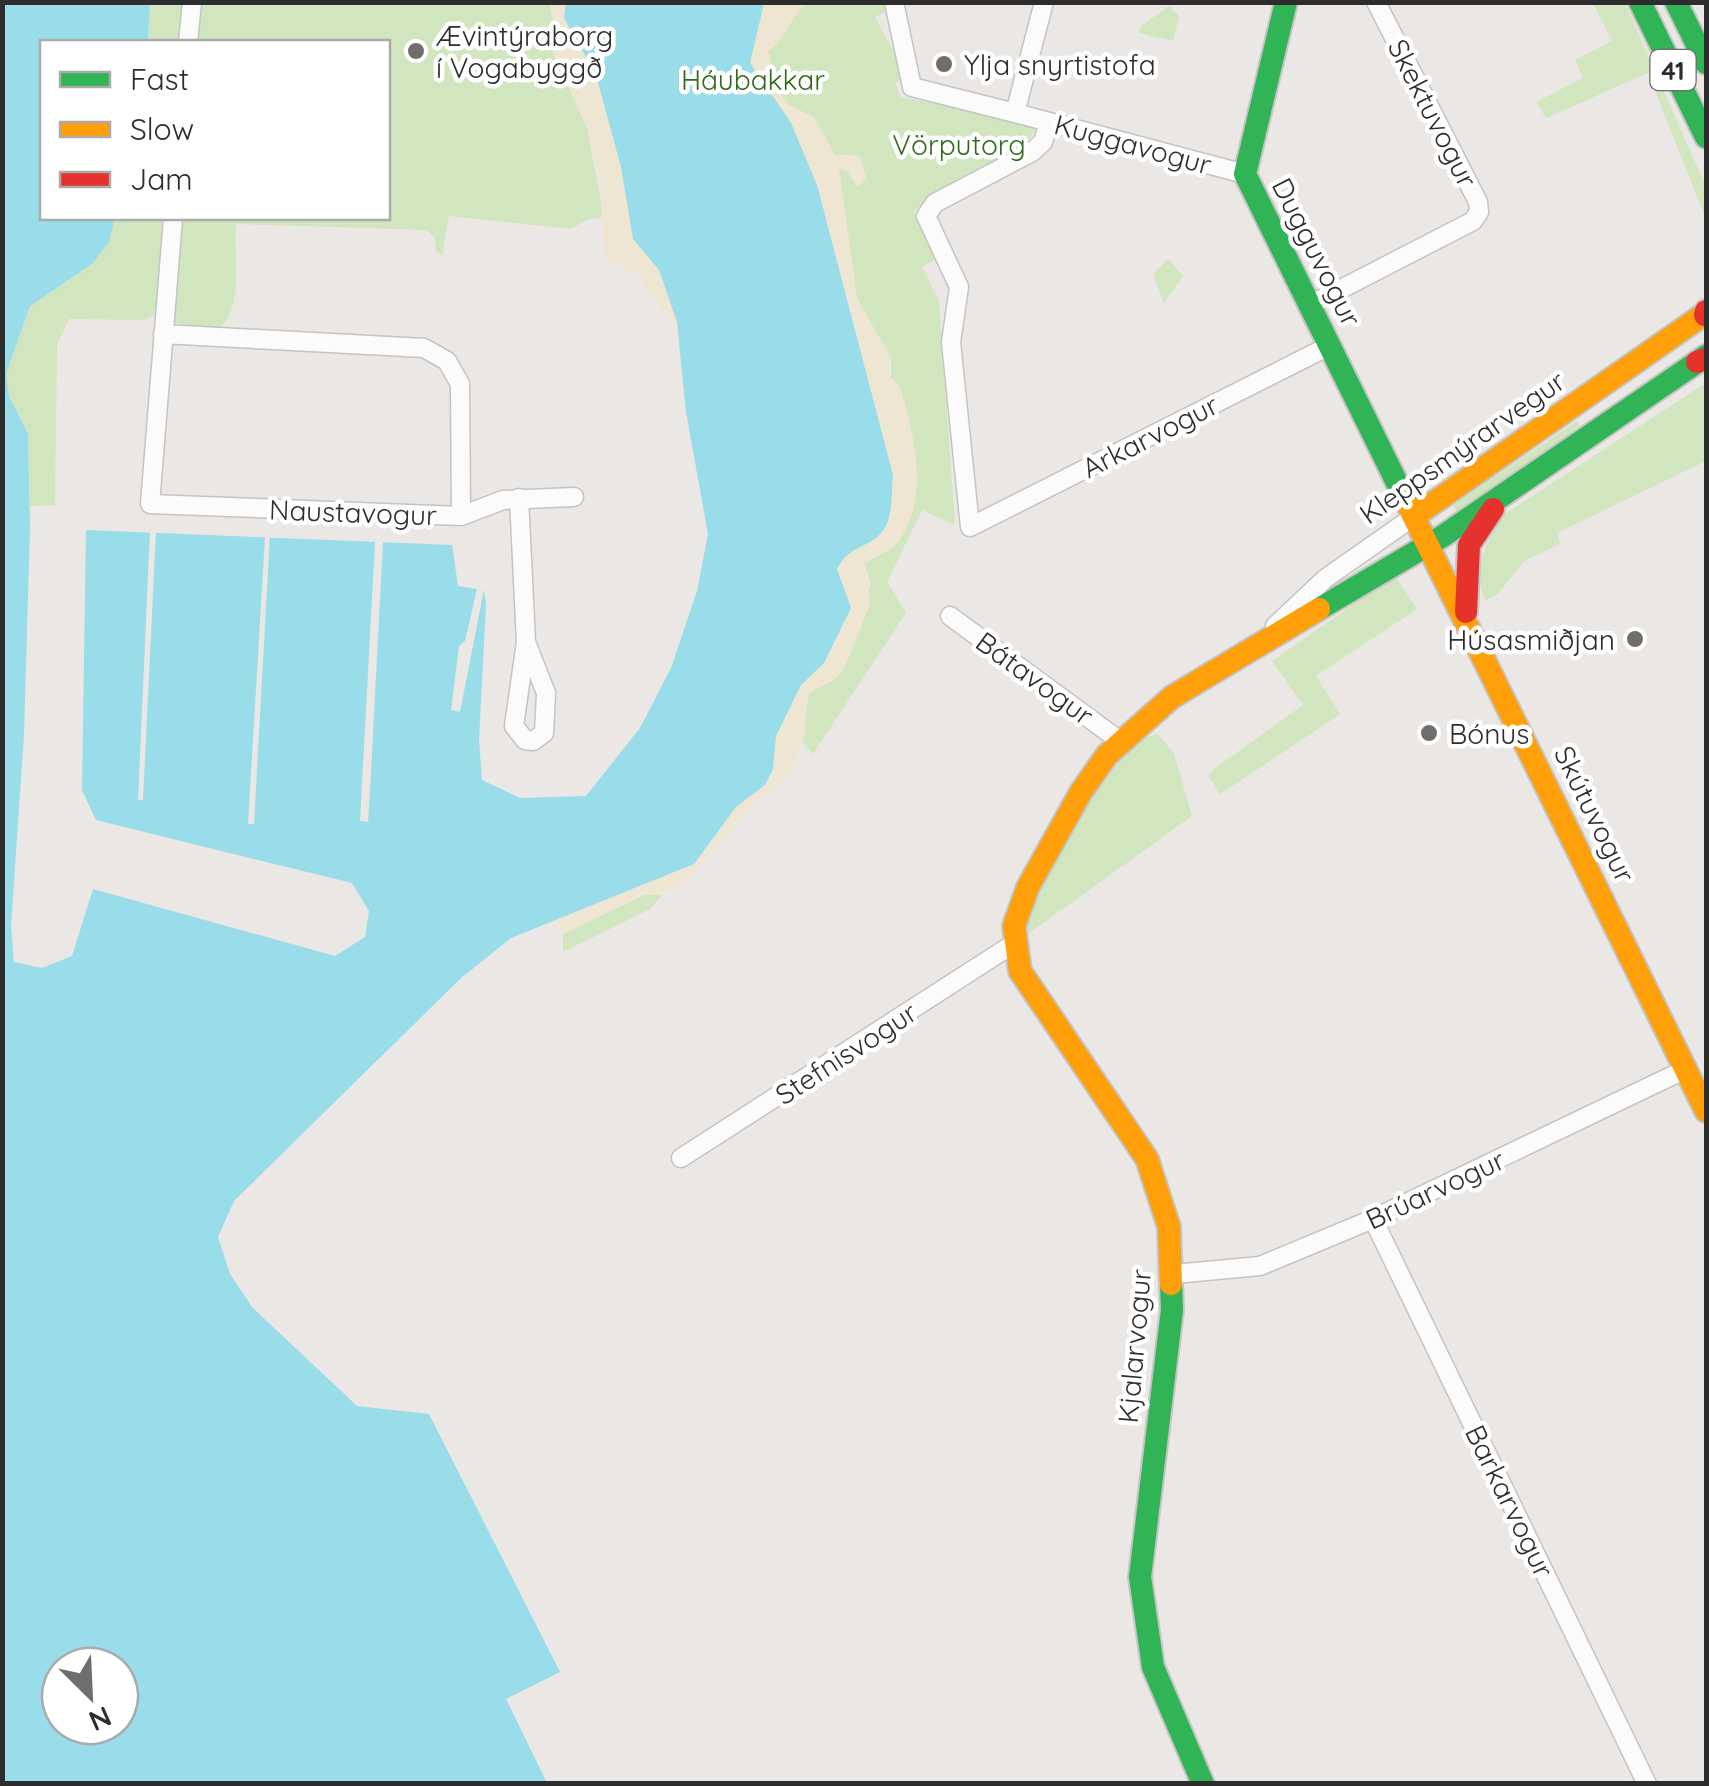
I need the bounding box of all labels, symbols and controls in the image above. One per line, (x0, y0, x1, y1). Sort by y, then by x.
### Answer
place label: Ævintýraborg í Vogabyggð (436, 18, 613, 85)
street label: Skektuvogur (1381, 33, 1485, 193)
legend (40, 40, 390, 220)
marker: Ævintýraborg í Vogabyggð (405, 40, 427, 62)
place label: Ylja snyrtistofa (964, 47, 1156, 82)
road number: 41 (1650, 50, 1696, 90)
marker: Ylja snyrtistofa (933, 53, 955, 75)
text: Fast (130, 60, 189, 98)
park label: Háubakkar (681, 62, 825, 97)
street label: Kuggavogur (1051, 106, 1216, 182)
text: Slow (130, 110, 194, 148)
park label: Vörputorg (892, 127, 1026, 162)
text: Jam (130, 160, 193, 198)
street label: Dugguvogur (1265, 172, 1369, 332)
street label: Kleppsmýrarvegur (1352, 363, 1572, 531)
street label: Arkarvogur (1076, 387, 1224, 485)
street label: Naustavogur (269, 492, 438, 532)
place label: Húsasmiðjan (1447, 622, 1615, 657)
street label: Bátavogur (969, 624, 1101, 733)
marker: Húsasmiðjan (1624, 628, 1646, 650)
place label: Bónus (1449, 716, 1529, 751)
marker: Bónus (1418, 722, 1440, 744)
street label: Skútuvogur (1547, 740, 1643, 888)
street label: Stefnisvogur (769, 994, 924, 1112)
street label: Brúarvogur (1360, 1141, 1510, 1236)
street label: Kjalarvogur (1110, 1267, 1158, 1425)
street label: Barkarvogur (1458, 1419, 1562, 1583)
north arrow (40, 1646, 140, 1746)
text: N (84, 1699, 117, 1739)

